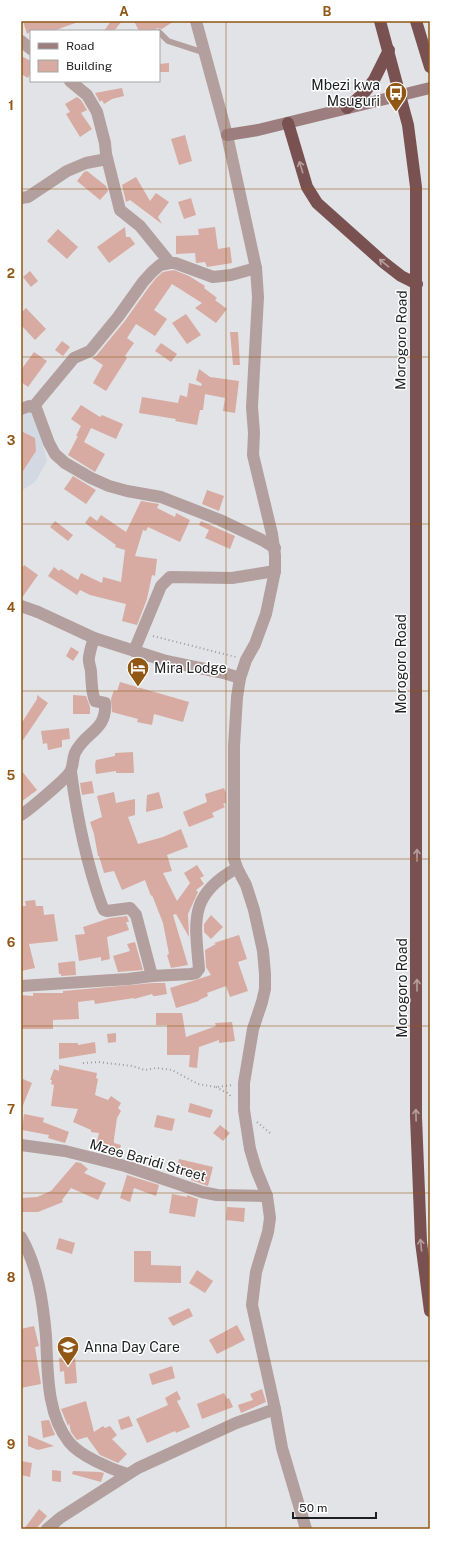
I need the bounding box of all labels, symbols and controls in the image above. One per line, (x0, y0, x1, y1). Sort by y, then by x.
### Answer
text: A (119, 4, 129, 19)
text: B (323, 4, 332, 19)
legend (30, 30, 160, 82)
text: Road (66, 39, 94, 53)
text: Building (66, 59, 112, 73)
place label: Mbezi kwa Msuguri (311, 77, 380, 109)
bus stop icon: Mbezi kwa Msuguri (383, 80, 409, 113)
text: 1 (8, 98, 14, 113)
one-way arrow (297, 161, 304, 174)
one-way arrow (379, 259, 390, 267)
text: 2 (7, 266, 15, 281)
street label: Morogoro Road (392, 290, 410, 390)
text: 3 (7, 433, 16, 448)
text: 4 (7, 600, 16, 615)
street label: Morogoro Road (393, 614, 409, 714)
hotel icon: Mira Lodge (125, 655, 151, 688)
place label: Mira Lodge (154, 660, 227, 676)
text: 5 (7, 768, 16, 783)
one-way arrow (413, 849, 421, 862)
text: 6 (7, 935, 16, 950)
street label: Morogoro Road (394, 938, 410, 1038)
one-way arrow (413, 979, 421, 992)
text: 7 (7, 1102, 15, 1117)
one-way arrow (412, 1109, 420, 1122)
street label: Mzee Baridi Street (88, 1136, 208, 1184)
one-way arrow (417, 1239, 425, 1252)
text: 8 (7, 1270, 16, 1285)
school or university icon: Anna Day Care (55, 1334, 81, 1367)
place label: Anna Day Care (84, 1339, 180, 1355)
text: 9 (7, 1437, 15, 1452)
scale bar (293, 1494, 376, 1520)
text: 50 m (299, 1501, 327, 1515)

